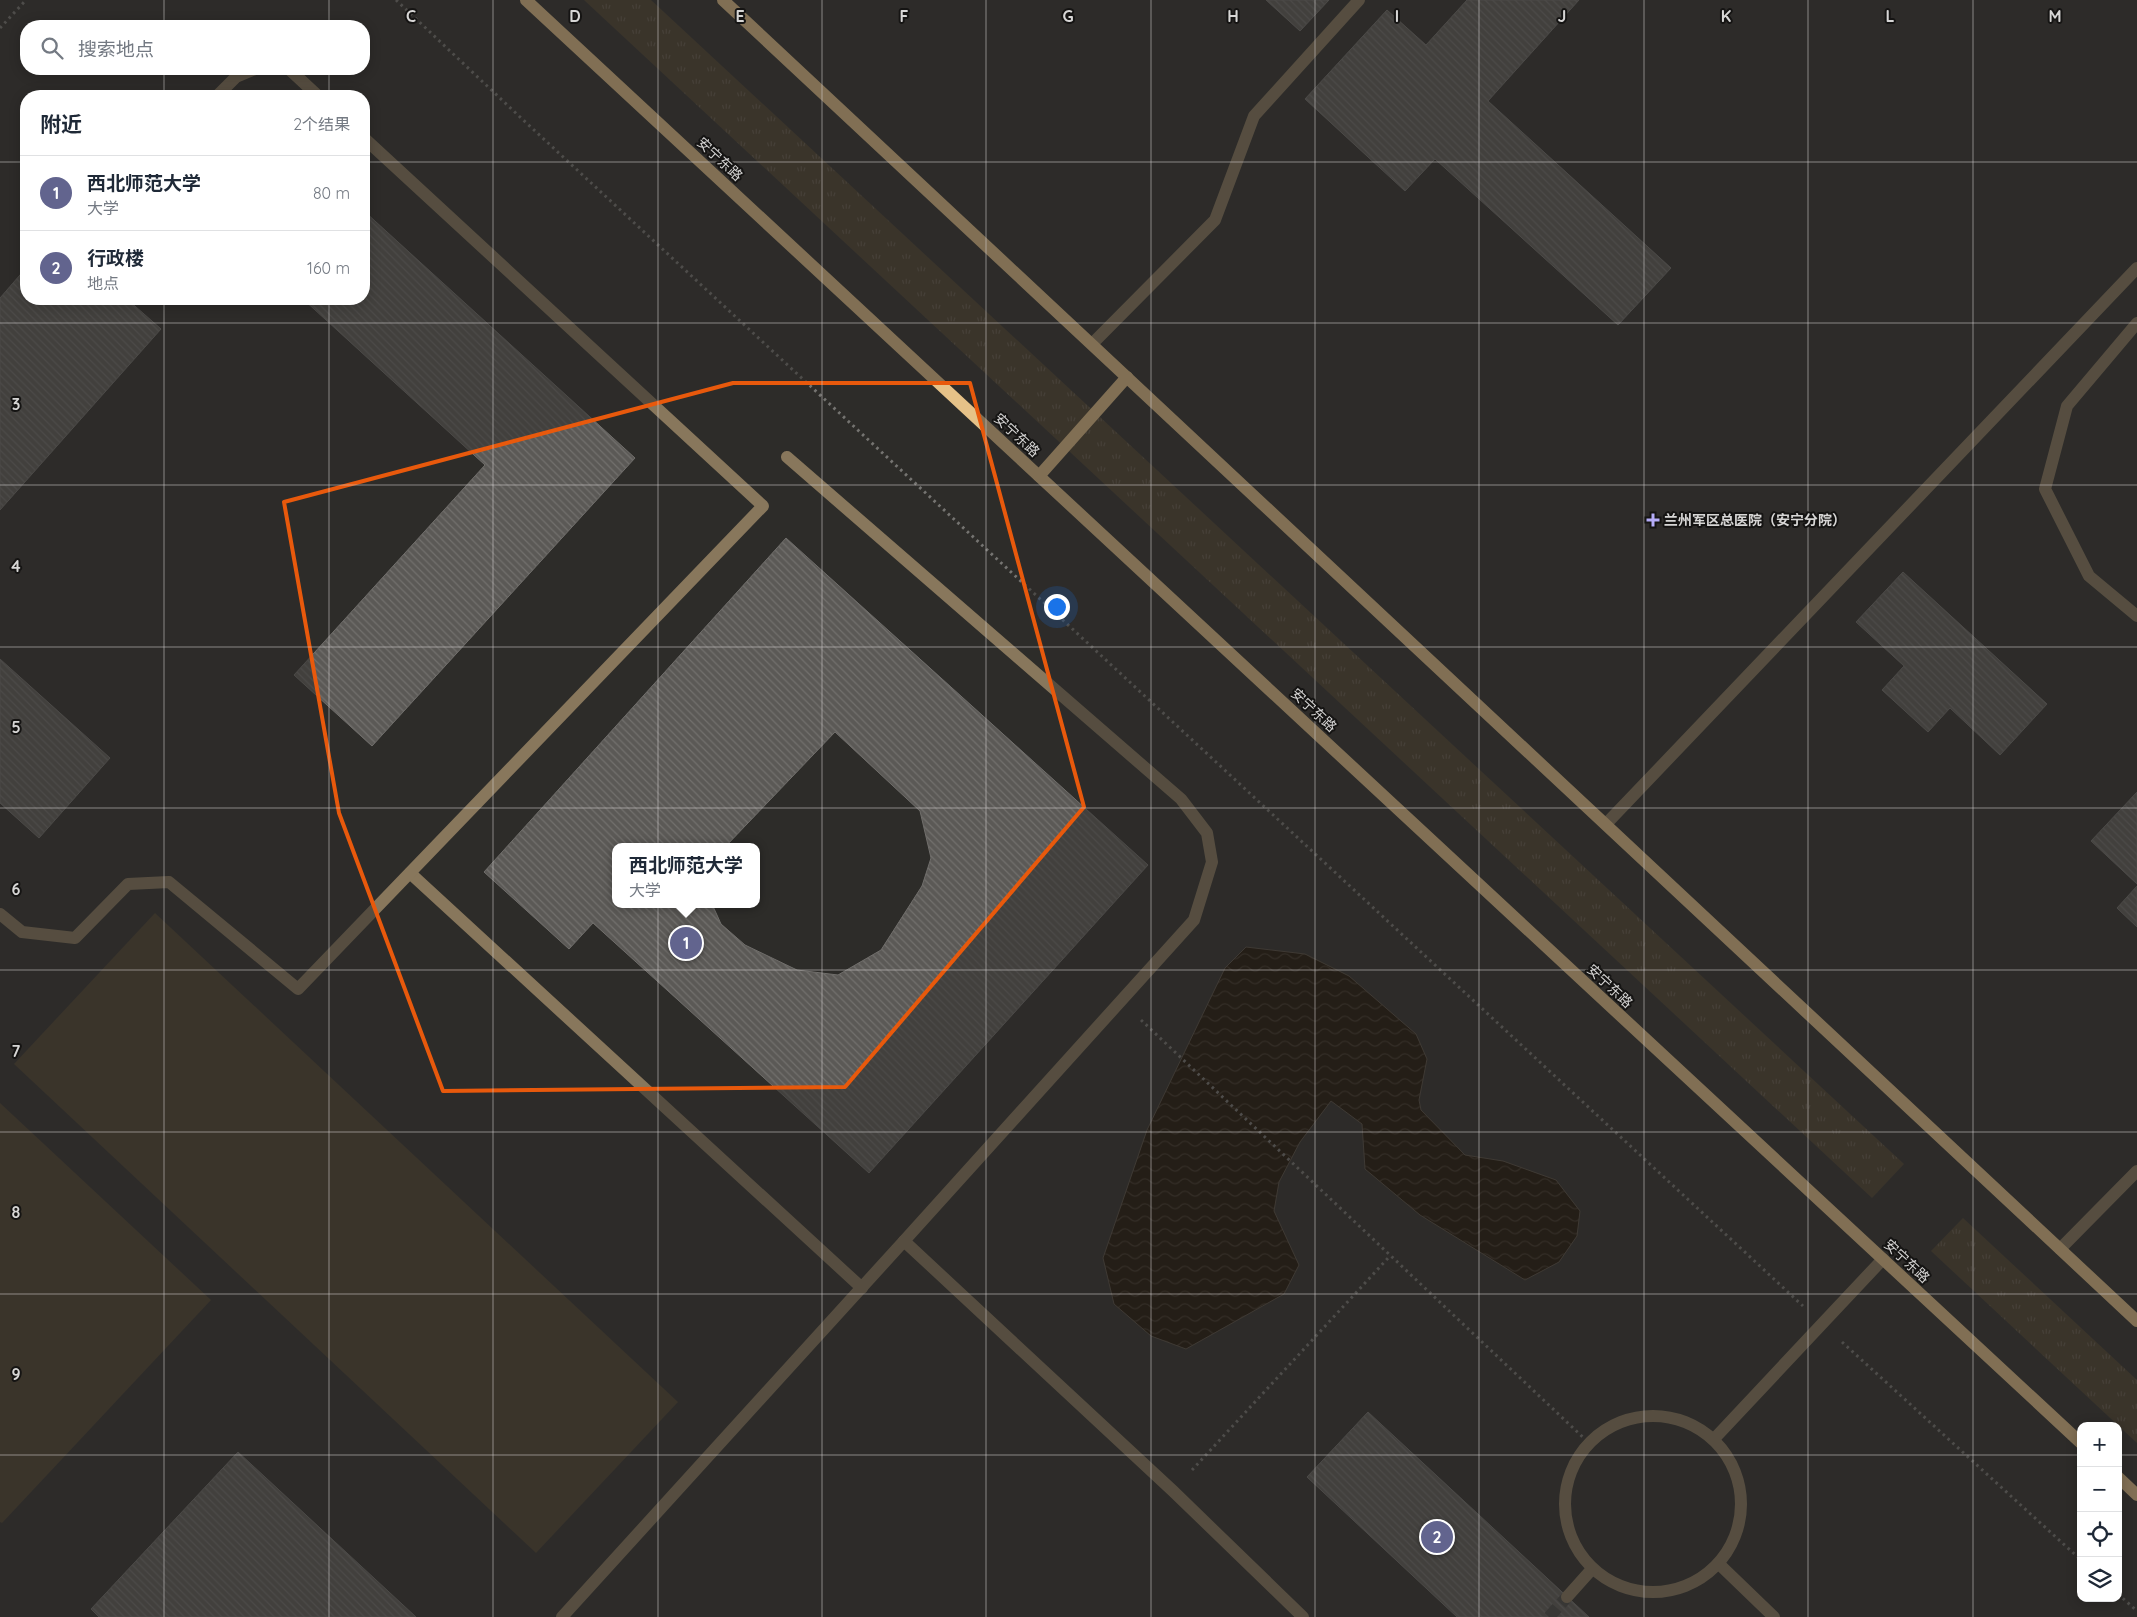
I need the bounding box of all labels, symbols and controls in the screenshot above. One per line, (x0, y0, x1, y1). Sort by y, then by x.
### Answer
text: C (406, 6, 416, 26)
text: D (569, 6, 581, 26)
text: E (735, 6, 745, 26)
text: F (900, 6, 909, 26)
text: G (1062, 6, 1074, 26)
text: H (1227, 6, 1239, 26)
text: I (1395, 6, 1399, 26)
text: J (1558, 6, 1566, 26)
text: K (1721, 6, 1731, 26)
text: L (1886, 6, 1895, 26)
text: M (2048, 6, 2062, 26)
search box (20, 20, 370, 75)
icon: search (38, 34, 66, 62)
text: 搜索地点 (78, 37, 154, 61)
text: 附近 (40, 111, 82, 137)
text: 2个结果 (293, 114, 350, 134)
street label: 安宁东路 (693, 133, 747, 185)
text: 西北师范大学 (87, 171, 201, 195)
text: 1 (53, 183, 59, 203)
text: 80 m (313, 183, 350, 203)
text: 大学 (87, 198, 119, 218)
text: 行政楼 (87, 246, 144, 270)
text: 2 (51, 258, 61, 278)
text: 160 m (307, 258, 350, 278)
text: 地点 (87, 273, 119, 293)
text: 3 (12, 394, 20, 414)
street label: 安宁东路 (990, 409, 1044, 461)
place label: 兰州军区总医院（安宁分院） (1664, 511, 1846, 529)
marker: 兰州军区总医院（安宁分院） (1646, 513, 1660, 527)
text: 4 (11, 556, 21, 576)
your location (1044, 594, 1070, 620)
street label: 安宁东路 (1287, 684, 1341, 736)
text: 5 (11, 717, 21, 737)
popup (612, 843, 760, 908)
text: 西北师范大学 (629, 853, 743, 877)
text: 6 (12, 879, 21, 899)
text: 大学 (629, 880, 661, 900)
pin: 1 (670, 924, 702, 962)
street label: 安宁东路 (1583, 960, 1637, 1012)
text: 7 (12, 1041, 21, 1061)
text: 8 (12, 1202, 21, 1222)
street label: 安宁东路 (1880, 1235, 1934, 1287)
text: 9 (11, 1364, 21, 1384)
map controls (2077, 1422, 2122, 1602)
button: + (2077, 1422, 2122, 1467)
button: − (2077, 1467, 2122, 1512)
button: locate (2077, 1512, 2122, 1557)
pin: 2 (1421, 1518, 1453, 1556)
button: layers (2077, 1557, 2122, 1602)

